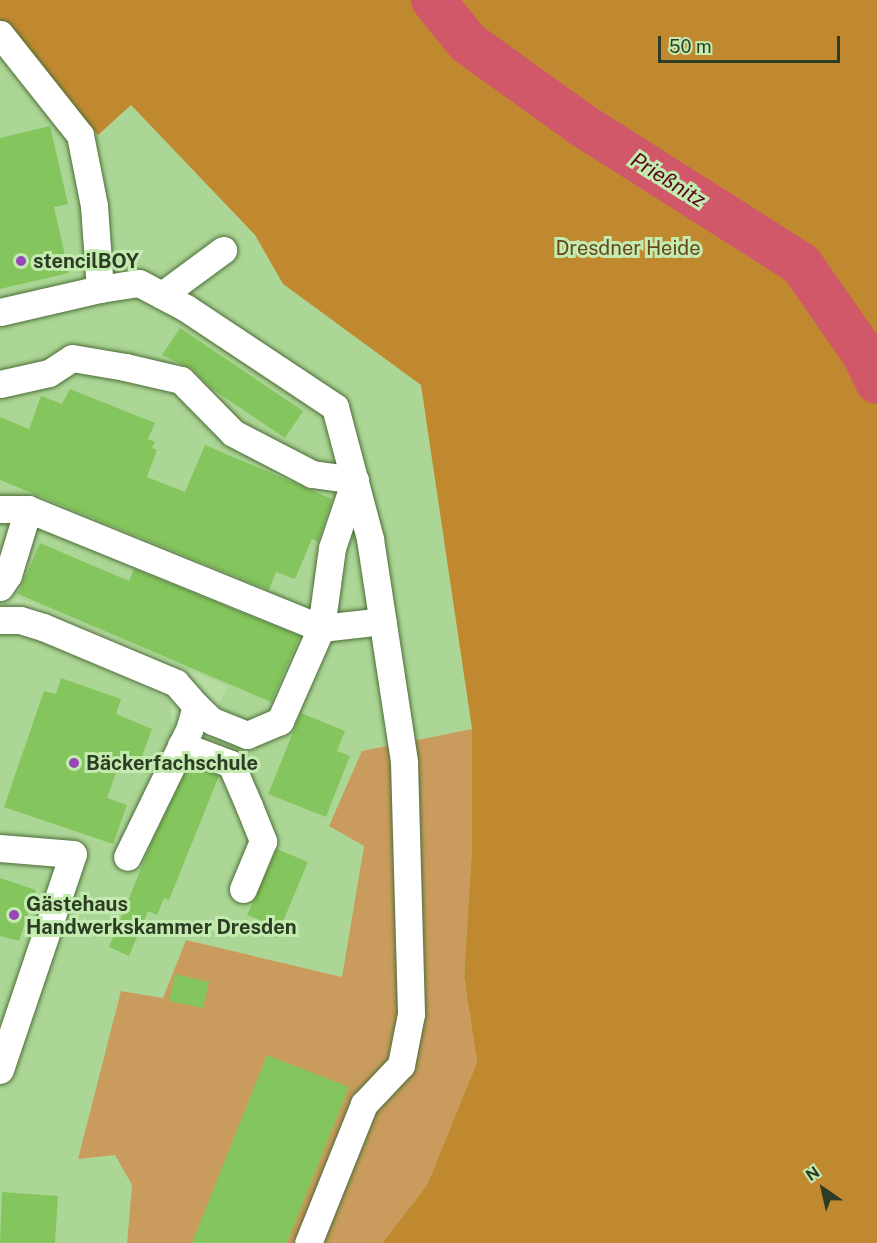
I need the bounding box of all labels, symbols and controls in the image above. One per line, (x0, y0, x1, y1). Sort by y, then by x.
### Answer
scale bar (661, 24, 842, 62)
text: 50 m (669, 36, 712, 57)
water label: Prießnitz (626, 147, 710, 213)
park label: Dresdner Heide (555, 236, 701, 260)
place label: stencilBOY (33, 249, 139, 273)
marker: stencilBOY (14, 254, 28, 268)
place label: Bäckerfachschule (86, 751, 258, 775)
marker: Bäckerfachschule (67, 756, 81, 770)
place label: Gästehaus Handwerkskammer Dresden (26, 892, 297, 939)
marker: Gästehaus Handwerkskammer Dresden (7, 908, 21, 922)
north arrow (793, 1159, 853, 1219)
text: N (802, 1162, 823, 1185)

